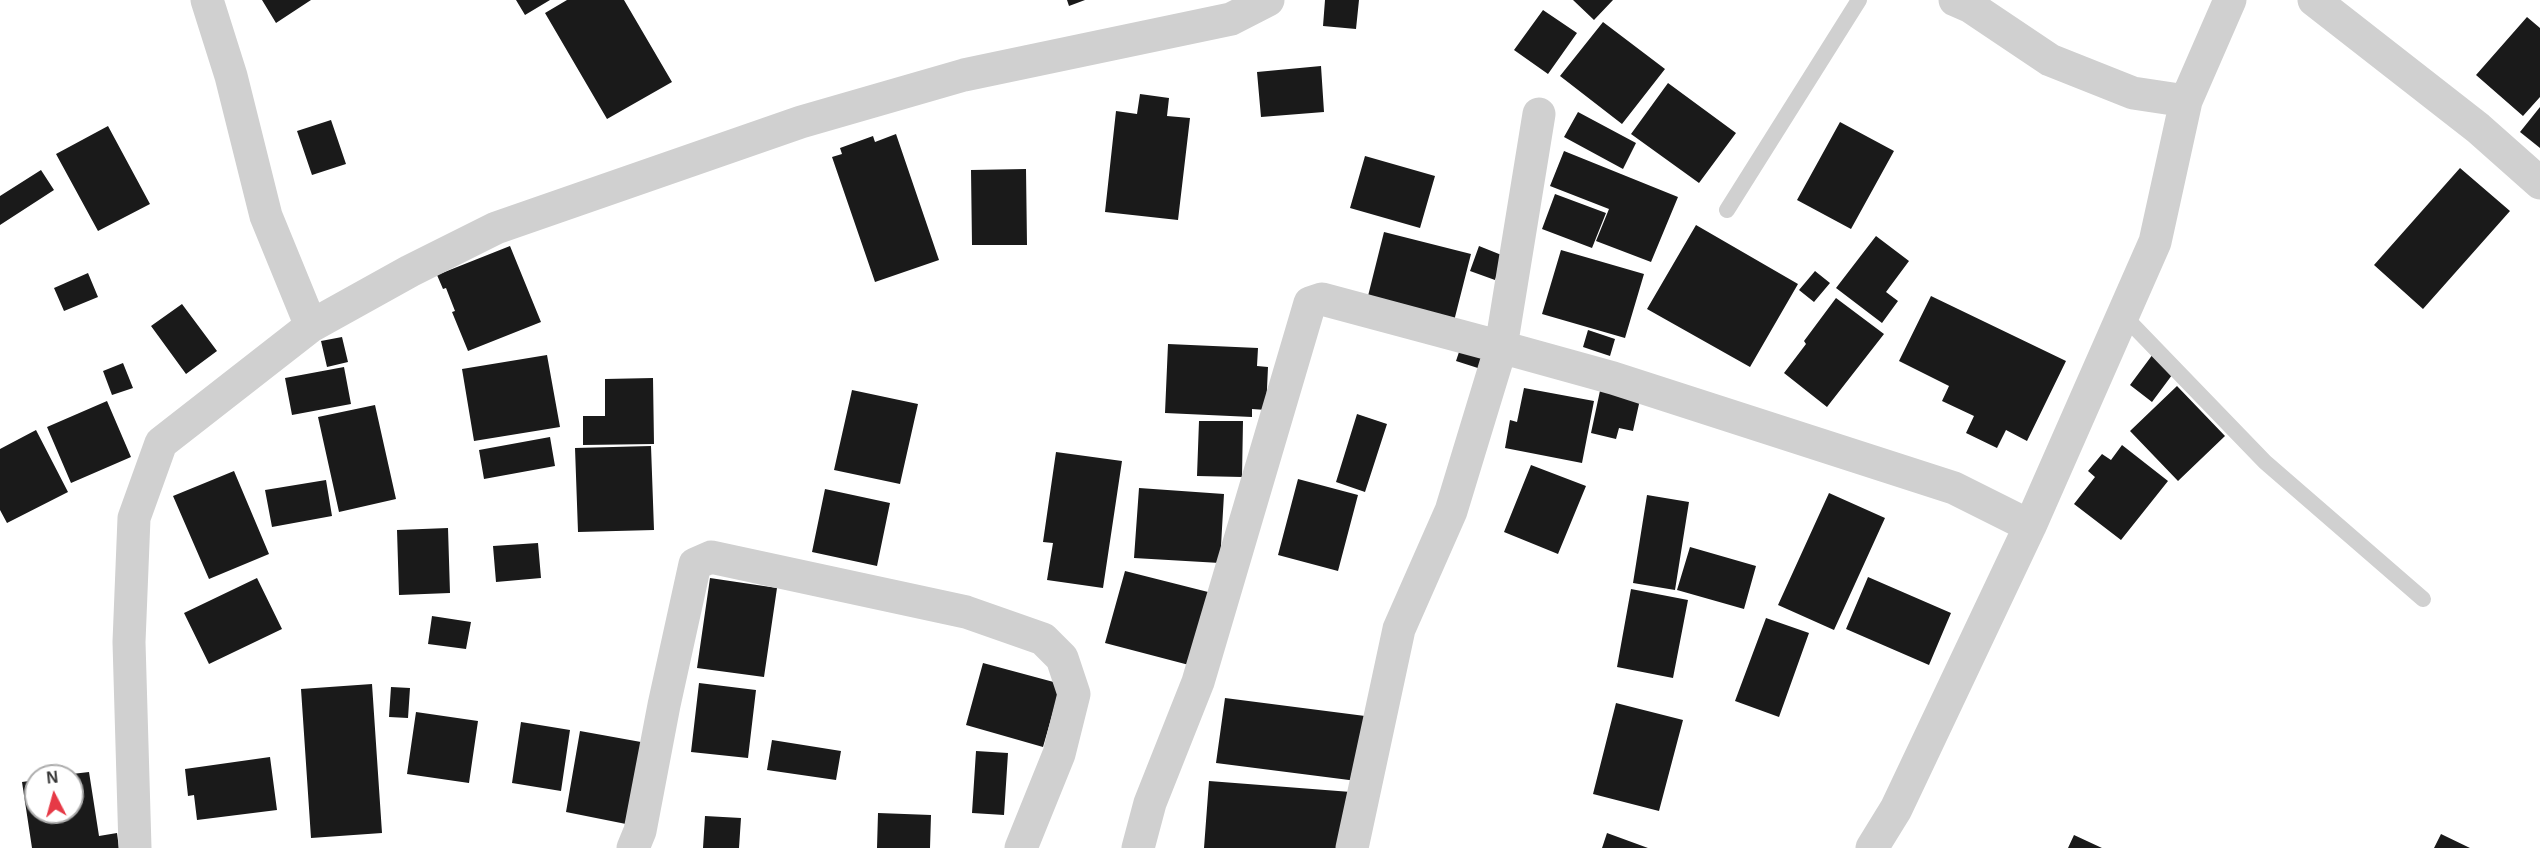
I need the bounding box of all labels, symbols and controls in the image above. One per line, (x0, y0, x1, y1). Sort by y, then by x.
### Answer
north arrow (24, 764, 84, 824)
text: N (46, 769, 59, 787)

